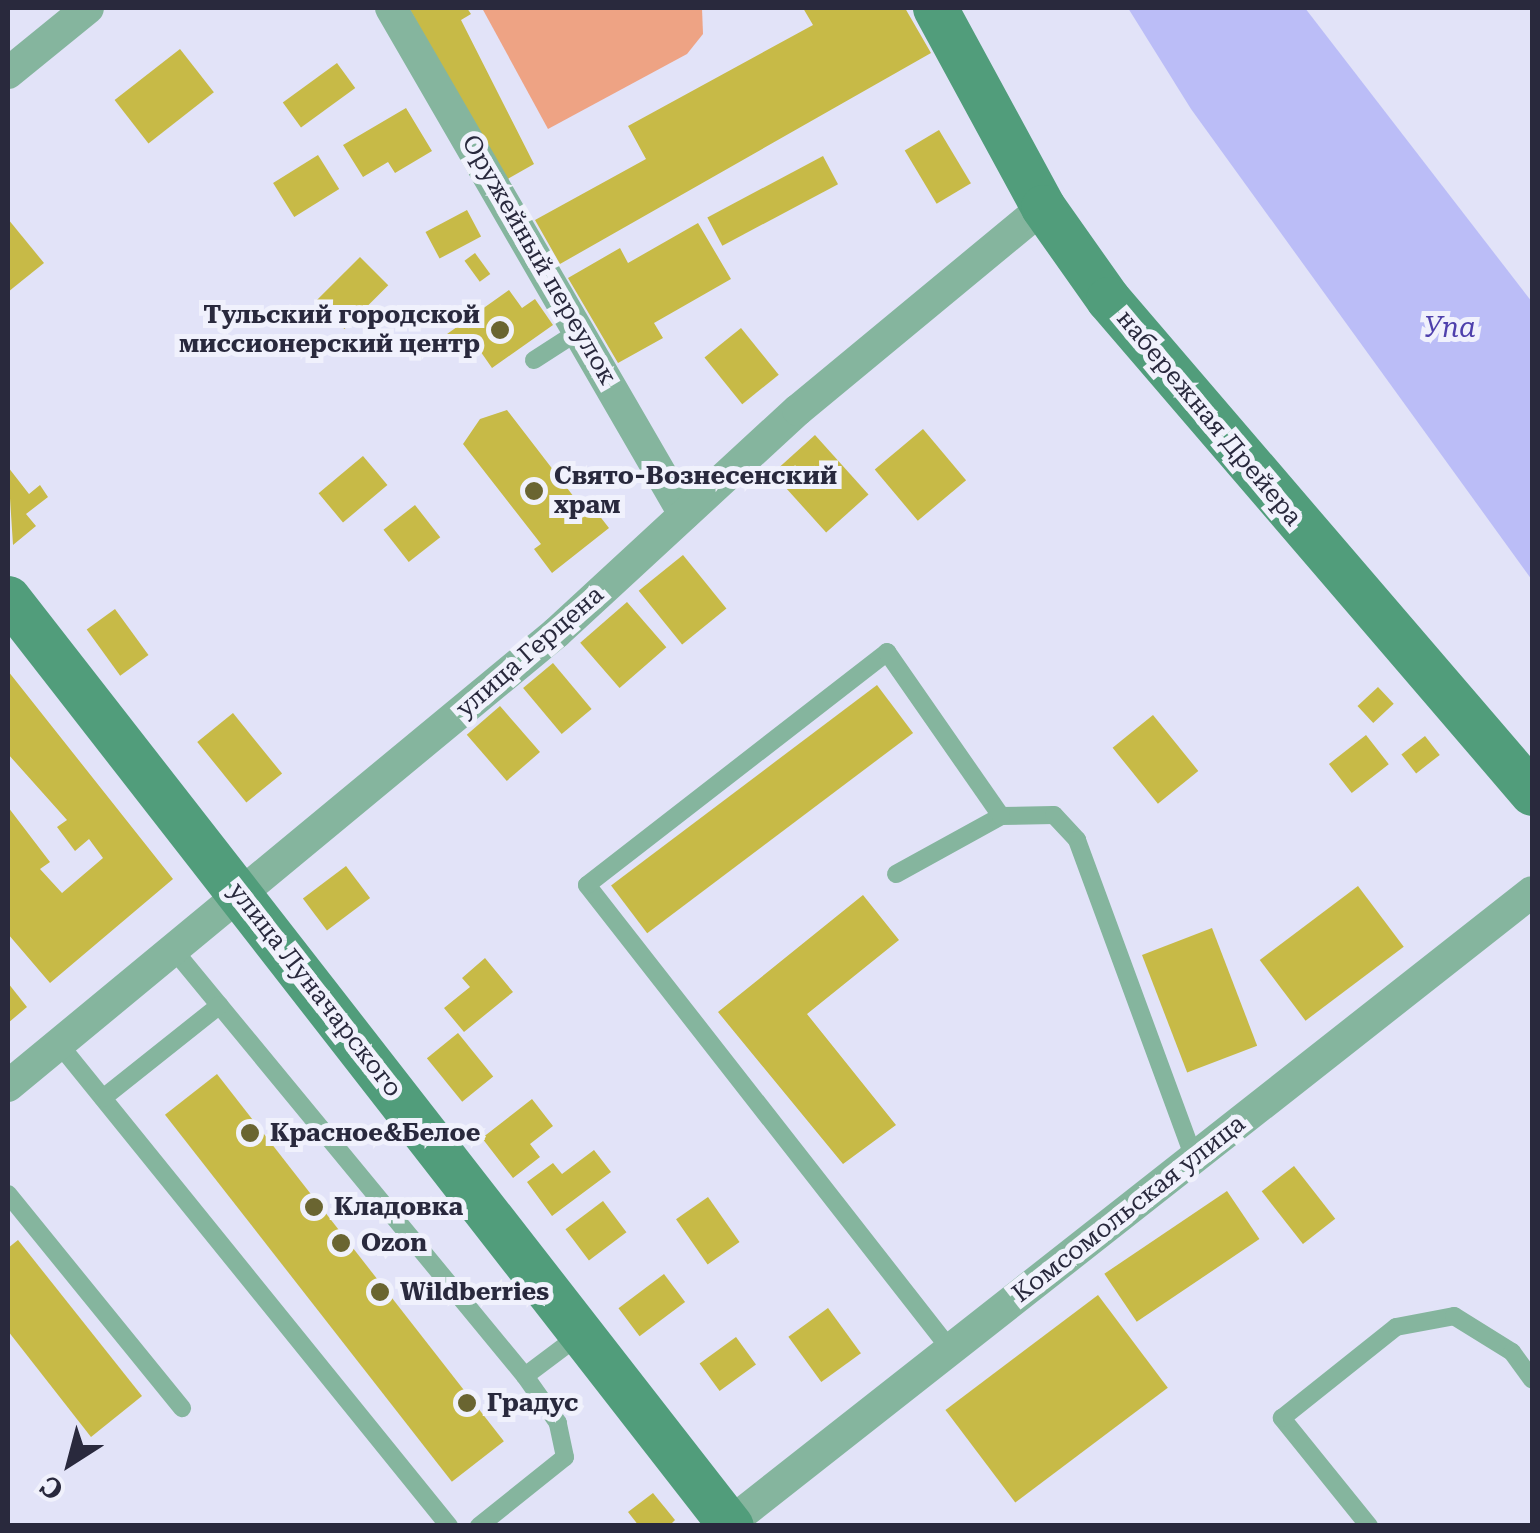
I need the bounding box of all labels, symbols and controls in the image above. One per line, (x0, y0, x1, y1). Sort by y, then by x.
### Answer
street label: Оружейный переулок (455, 130, 623, 390)
place label: Тульский городской миссионерский центр (179, 301, 480, 360)
street label: набережная Дрейера (1110, 304, 1308, 532)
water label: Упа (1424, 311, 1476, 345)
marker: Тульский городской миссионерский центр (489, 319, 511, 341)
place label: Свято-Вознесенский храм (554, 462, 837, 521)
marker: Свято-Вознесенский храм (523, 480, 545, 502)
street label: улица Герцена (450, 580, 610, 724)
street label: улица Луначарского (222, 877, 408, 1103)
street label: Комсомольская улица (1007, 1109, 1251, 1309)
place label: Красное&Белое (270, 1118, 480, 1148)
marker: Красное&Белое (239, 1122, 261, 1144)
place label: Кладовка (334, 1192, 463, 1222)
marker: Кладовка (303, 1196, 325, 1218)
place label: Ozon (361, 1228, 427, 1258)
marker: Ozon (330, 1232, 352, 1254)
place label: Wildberries (400, 1277, 549, 1307)
marker: Wildberries (369, 1281, 391, 1303)
place label: Градус (487, 1388, 578, 1418)
marker: Градус (456, 1392, 478, 1414)
north arrow (20, 1413, 120, 1513)
text: С (34, 1469, 70, 1507)

